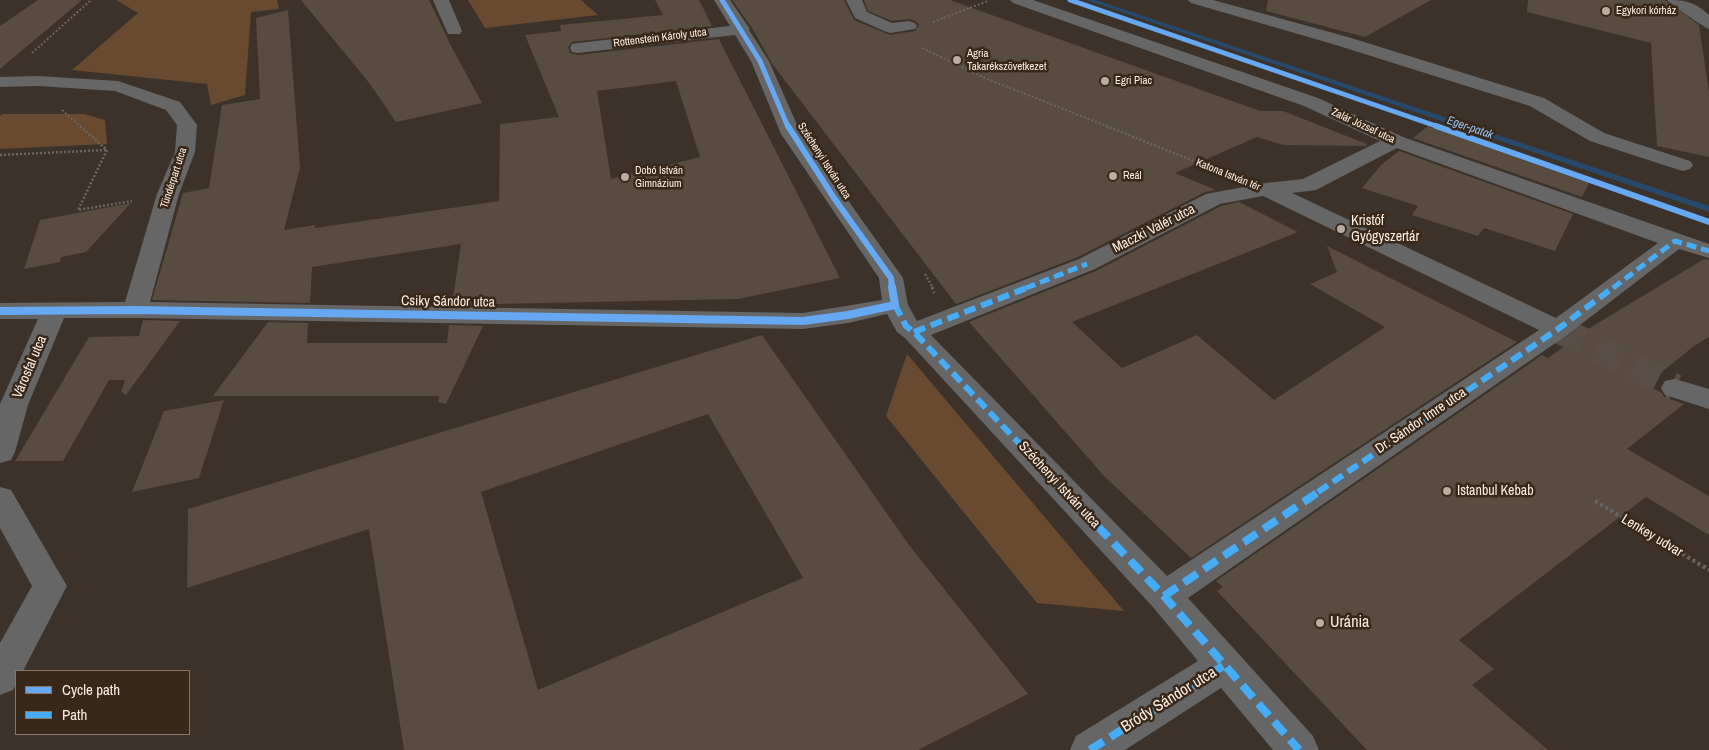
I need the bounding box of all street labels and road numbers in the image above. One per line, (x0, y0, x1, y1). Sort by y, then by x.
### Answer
street label: Rottenstein Károly utca (613, 26, 707, 50)
street label: Zalár József utca (1329, 106, 1397, 146)
street label: Széchenyi István utca (794, 120, 854, 202)
street label: Tündérpart utca (158, 146, 190, 210)
street label: Katona István tér (1194, 156, 1262, 194)
street label: Maczki Valér utca (1110, 201, 1198, 257)
street label: Csiky Sándor utca (401, 293, 495, 311)
street label: Városfal utca (9, 333, 51, 401)
street label: Dr. Sándor Imre utca (1372, 384, 1470, 458)
street label: Széchenyi István utca (1015, 438, 1103, 532)
street label: Lenkey udvar (1618, 511, 1686, 561)
street label: Bródy Sándor utca (1118, 663, 1220, 737)

